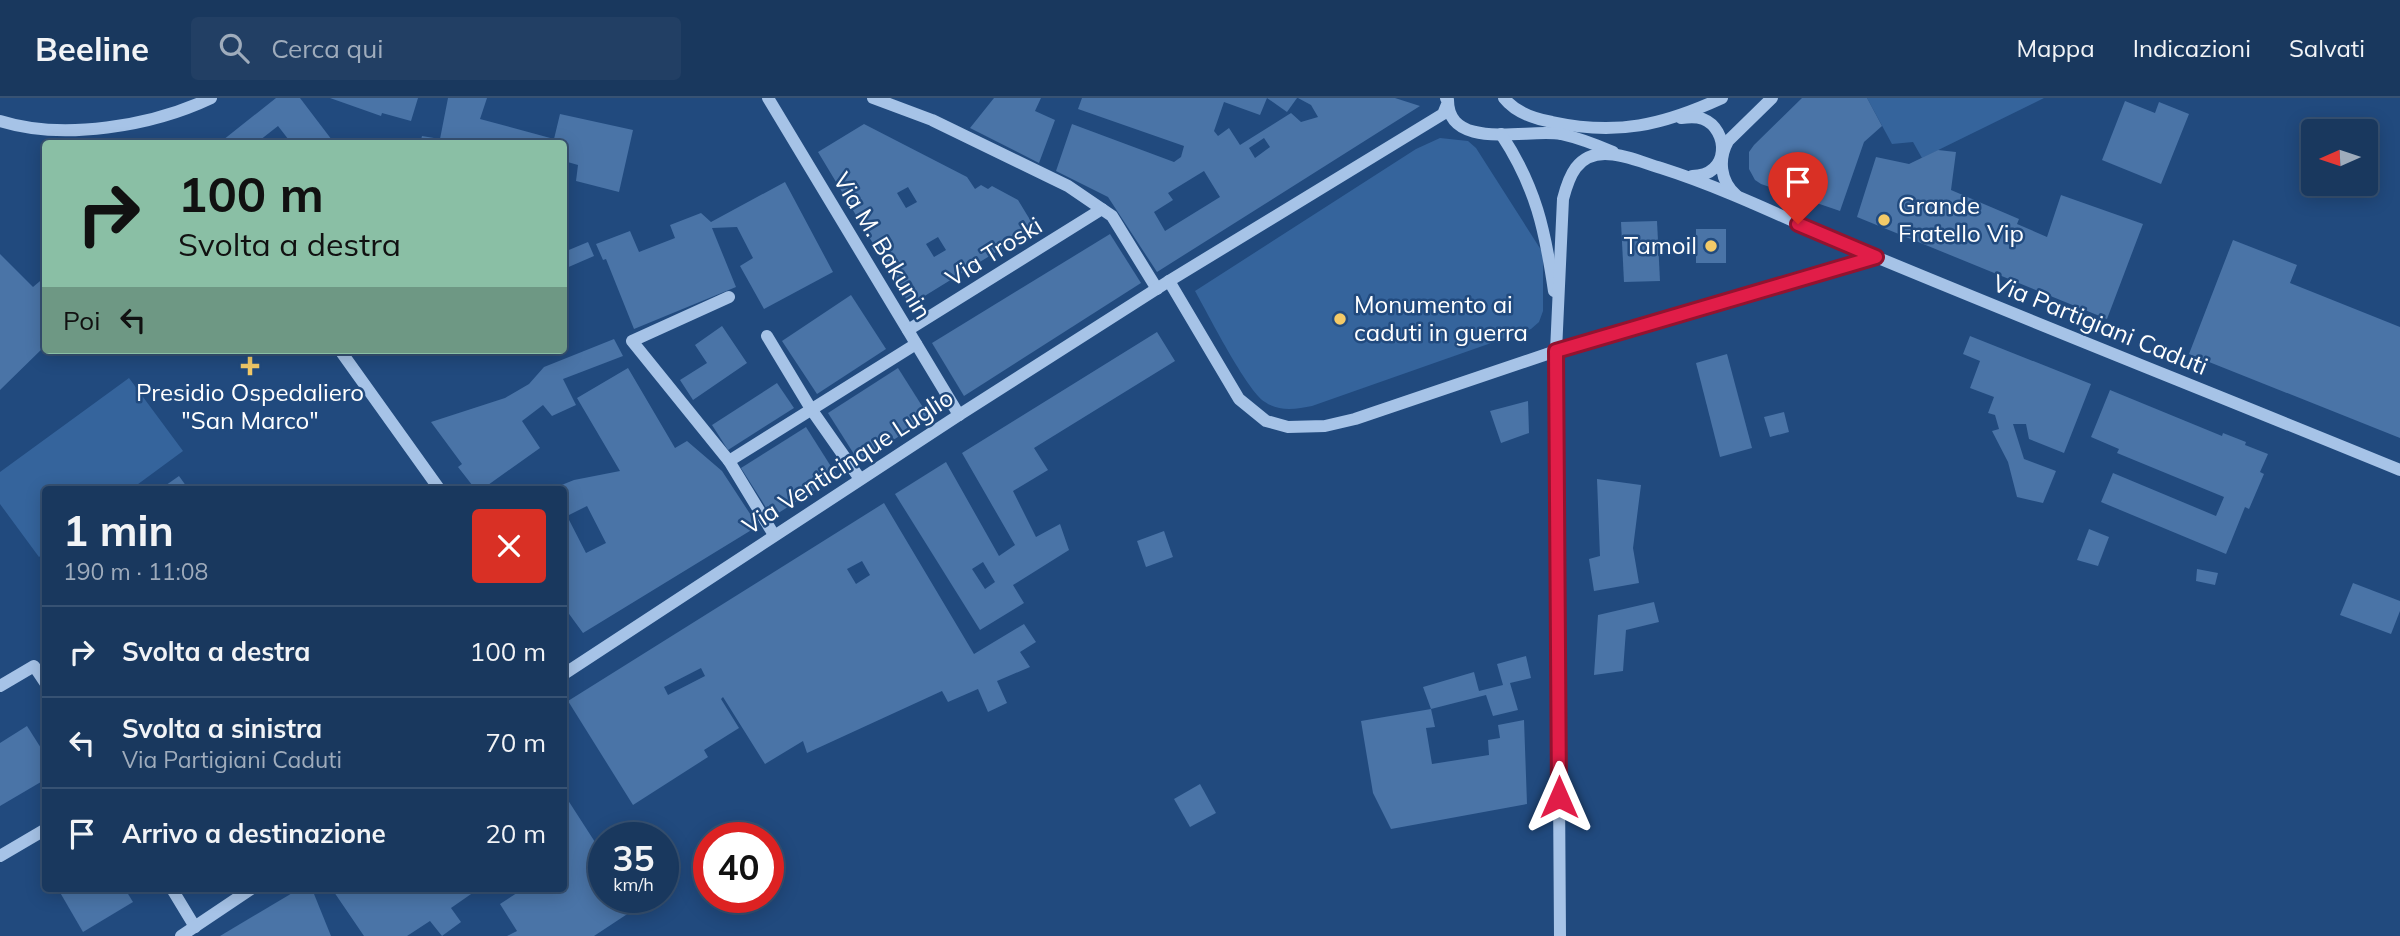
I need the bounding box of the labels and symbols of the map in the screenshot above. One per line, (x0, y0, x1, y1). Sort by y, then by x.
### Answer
north arrow (2301, 119, 2378, 196)
pin (1768, 152, 1828, 224)
street label: Via M. Bakunin (827, 167, 939, 324)
place label: Grande Fratello Vip (1898, 190, 2024, 248)
street label: Via Troski (940, 210, 1047, 292)
marker: Grande Fratello Vip (1876, 212, 1892, 228)
place label: Tamoil (1624, 230, 1697, 260)
marker: Tamoil (1703, 238, 1719, 254)
street label: Via Partigiani Caduti (1988, 267, 2212, 381)
place label: Monumento ai caduti in guerra (1354, 289, 1528, 347)
marker: Monumento ai caduti in guerra (1332, 311, 1348, 327)
marker: Presidio Ospedaliero "San Marco" (240, 356, 260, 376)
place label: Presidio Ospedaliero "San Marco" (136, 377, 364, 435)
street label: Via Venticinque Luglio (736, 382, 958, 541)
position arrow (1522, 760, 1596, 834)
speed limit sign: 40 (693, 822, 784, 913)

